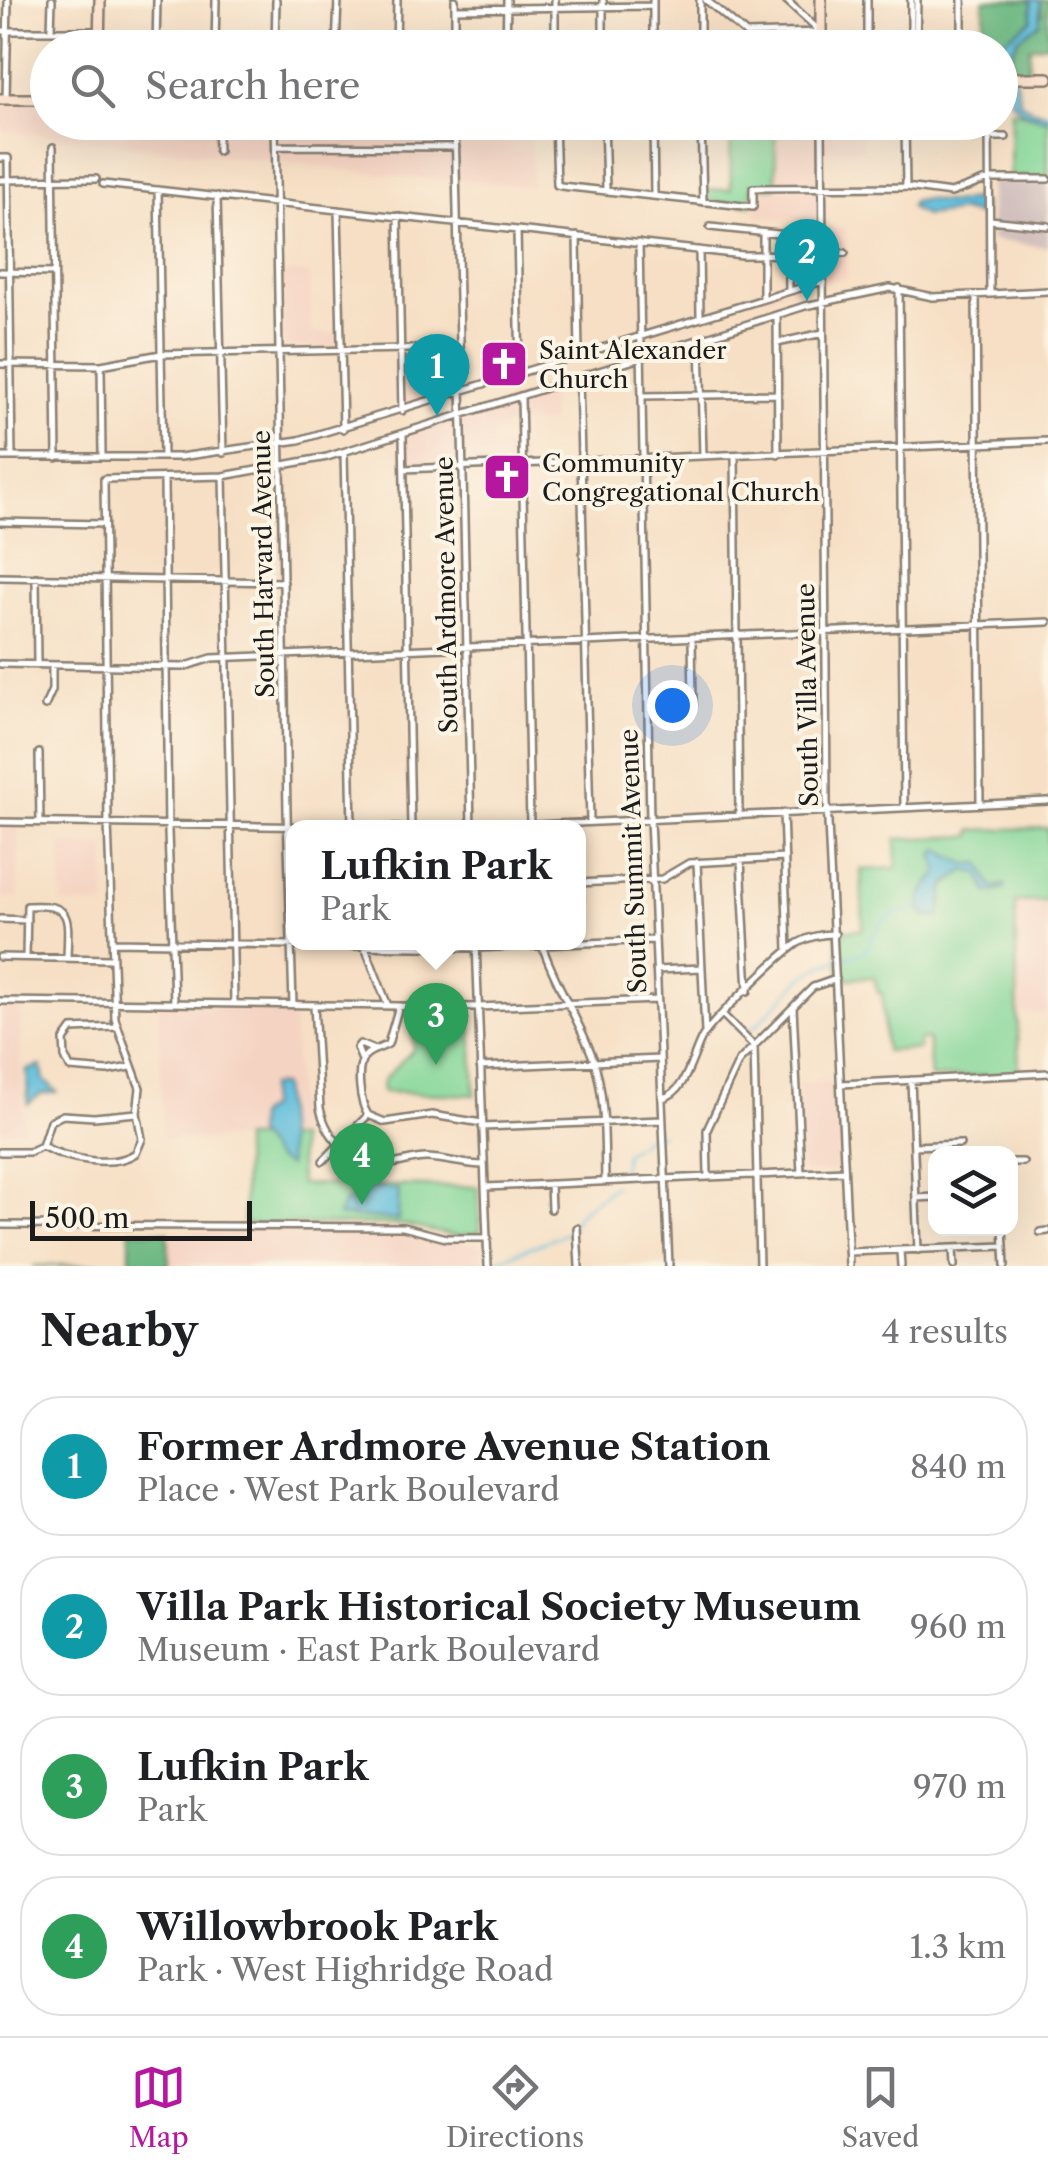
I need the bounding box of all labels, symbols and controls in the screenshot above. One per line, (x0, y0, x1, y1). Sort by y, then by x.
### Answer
search box (30, 30, 1018, 140)
icon: search (65, 58, 120, 113)
text: Search here (145, 62, 360, 109)
pin: 2 (774, 218, 840, 301)
pin: 1 (404, 334, 470, 416)
place label: Saint Alexander Church (539, 335, 727, 395)
church icon: Saint Alexander Church (478, 338, 530, 390)
street label: South Harvard Avenue (246, 430, 281, 698)
place label: Community Congregational Church (542, 448, 820, 508)
church icon: Community Congregational Church (481, 451, 533, 503)
street label: South Ardmore Avenue (429, 456, 464, 734)
street label: South Villa Avenue (790, 583, 825, 807)
your location (647, 680, 698, 731)
street label: South Summit Avenue (613, 728, 654, 994)
popup (286, 820, 586, 950)
text: Lufkin Park (320, 842, 552, 889)
text: Park (320, 889, 390, 928)
pin: 3 (404, 982, 468, 1065)
pin: 4 (330, 1122, 394, 1205)
map controls (928, 1146, 1018, 1236)
button: layers (928, 1146, 1018, 1236)
scale bar (30, 1196, 252, 1240)
text: 500 m (45, 1201, 129, 1235)
text: Nearby (40, 1305, 198, 1357)
text: 4 results (882, 1312, 1008, 1351)
text: Former Ardmore Avenue Station (137, 1423, 770, 1470)
text: 1 (67, 1447, 82, 1486)
text: 840 m (910, 1447, 1006, 1486)
text: Place · West Park Boulevard (137, 1470, 560, 1509)
text: Villa Park Historical Society Museum (137, 1583, 861, 1630)
text: 2 (65, 1607, 84, 1646)
text: 960 m (910, 1607, 1006, 1646)
text: Museum · East Park Boulevard (137, 1630, 600, 1669)
text: Lufkin Park (137, 1743, 368, 1790)
text: 3 (65, 1767, 84, 1806)
text: 970 m (913, 1767, 1006, 1806)
text: Park (137, 1790, 207, 1829)
text: Willowbrook Park (137, 1903, 498, 1950)
text: 4 (65, 1927, 84, 1966)
text: 1.3 km (910, 1927, 1006, 1966)
text: Park · West Highridge Road (137, 1950, 554, 1989)
tab: Map (129, 2060, 189, 2154)
tab: Directions (446, 2060, 584, 2154)
tab: Saved (842, 2060, 919, 2154)

